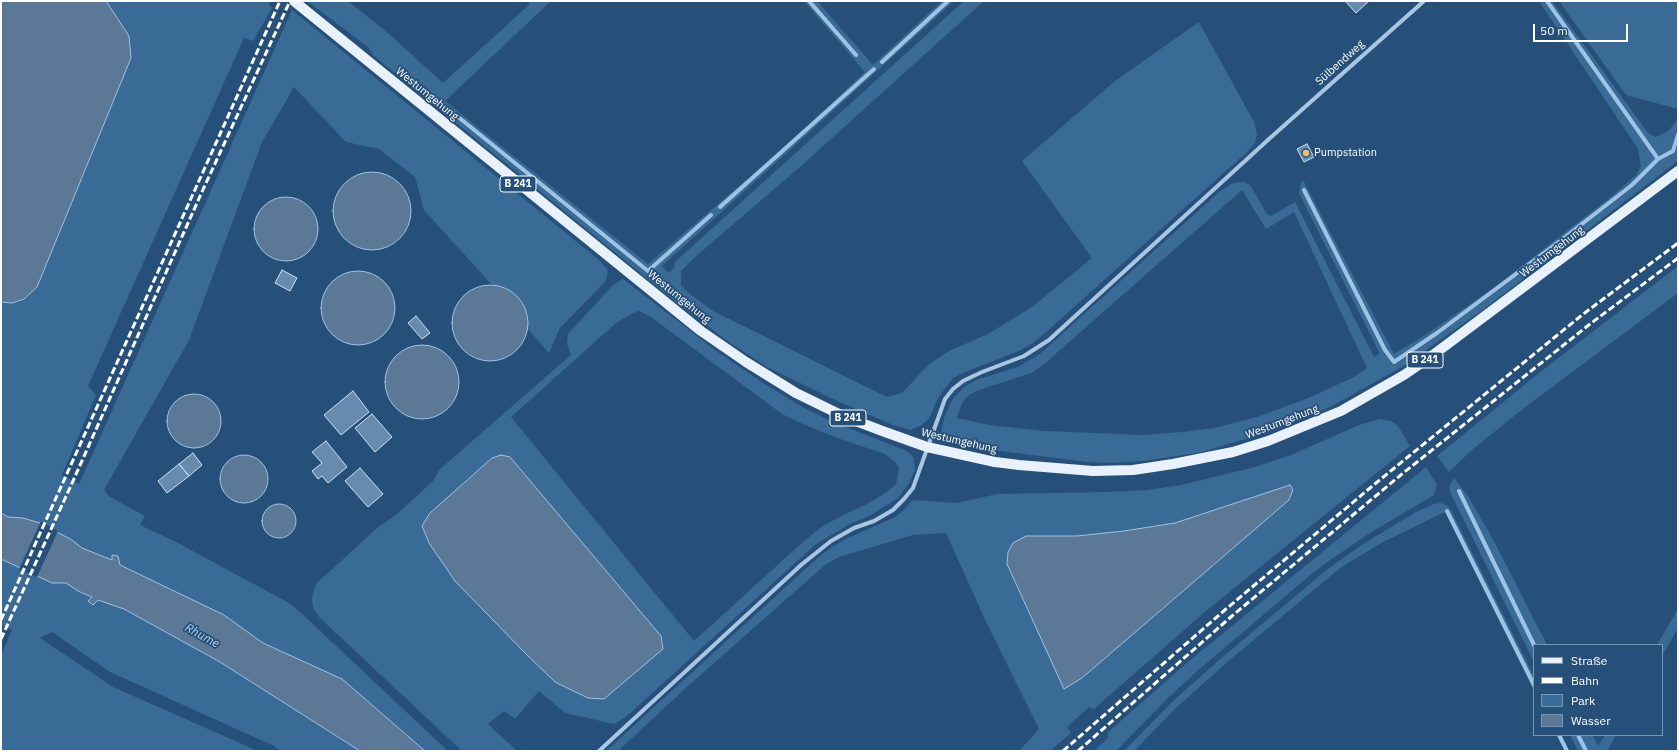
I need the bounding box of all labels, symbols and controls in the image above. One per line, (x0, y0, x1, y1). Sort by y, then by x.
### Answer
scale bar (1535, 16, 1630, 42)
text: 50 m (1540, 23, 1568, 38)
street label: Sülbendweg (1313, 38, 1367, 88)
street label: Westumgehung (393, 65, 461, 123)
place label: Pumpstation (1314, 146, 1377, 160)
marker: Pumpstation (1301, 148, 1311, 158)
road number: B 241 (500, 176, 536, 192)
street label: Westumgehung (1517, 224, 1587, 280)
street label: Westumgehung (645, 268, 713, 326)
road number: B 241 (1407, 352, 1443, 368)
street label: Westumgehung (1244, 402, 1320, 442)
road number: B 241 (830, 410, 866, 426)
street label: Westumgehung (920, 426, 998, 456)
water label: Rhume (182, 621, 222, 651)
legend (1533, 644, 1663, 736)
text: Straße (1571, 653, 1607, 668)
text: Bahn (1571, 673, 1599, 688)
text: Park (1571, 693, 1595, 708)
text: Wasser (1571, 713, 1611, 728)

